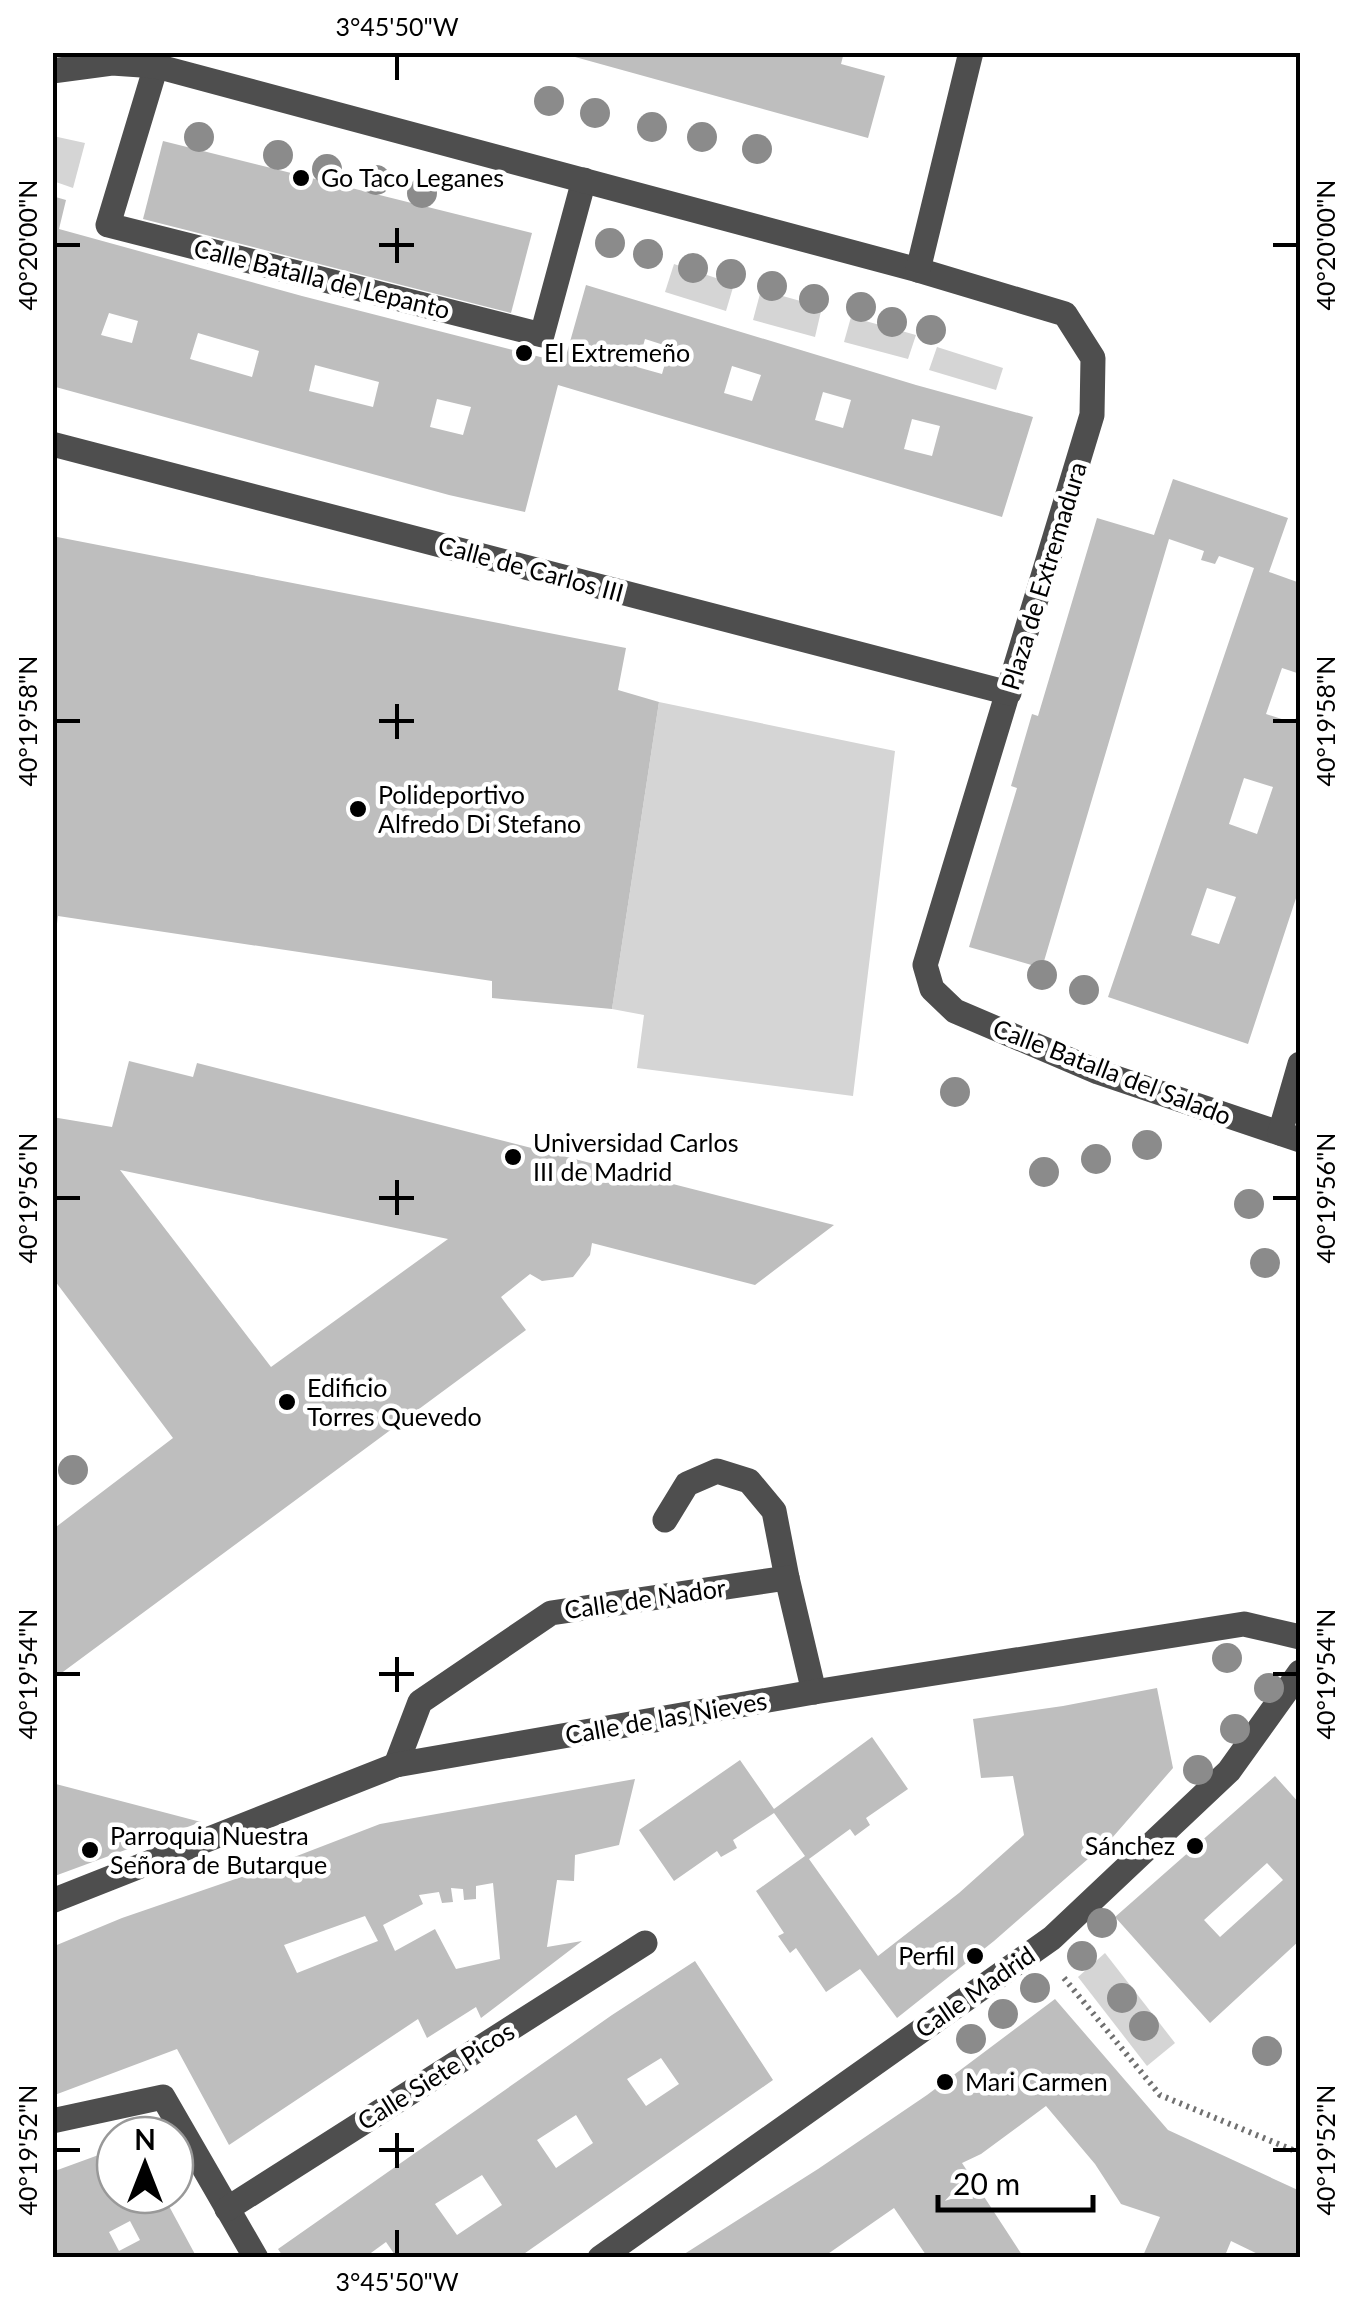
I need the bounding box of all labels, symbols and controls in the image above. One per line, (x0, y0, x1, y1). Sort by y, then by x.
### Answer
text: 3°45'50"W (335, 11, 459, 41)
place label: Go Taco Leganes (321, 162, 504, 192)
marker: Go Taco Leganes (290, 167, 312, 189)
text: 40°20'00"N (12, 180, 42, 310)
text: 40°20'00"N (1310, 180, 1340, 310)
street label: Calle Batalla de Lepanto (191, 232, 453, 324)
place label: El Extremeño (544, 337, 690, 367)
marker: El Extremeño (513, 342, 535, 364)
street label: Plaza de Extremadura (994, 458, 1092, 693)
street label: Calle de Carlos III (435, 529, 627, 607)
text: 40°19'58"N (12, 656, 42, 786)
text: 40°19'58"N (1310, 656, 1340, 786)
place label: Polideportivo Alfredo Di Stefano (378, 779, 581, 838)
marker: Polideportivo Alfredo Di Stefano (347, 798, 369, 820)
street label: Calle Batalla del Salado (989, 1012, 1236, 1130)
place label: Universidad Carlos III de Madrid (533, 1127, 739, 1186)
text: 40°19'56"N (12, 1133, 42, 1263)
text: 40°19'56"N (1310, 1133, 1340, 1263)
marker: Universidad Carlos III de Madrid (502, 1146, 524, 1168)
place label: Edificio Torres Quevedo (307, 1372, 482, 1431)
marker: Edificio Torres Quevedo (276, 1391, 298, 1413)
street label: Calle de Nador (562, 1572, 727, 1624)
text: 40°19'54"N (12, 1609, 42, 1739)
text: 40°19'54"N (1310, 1609, 1340, 1739)
street label: Calle de las Nieves (563, 1685, 769, 1750)
place label: Parroquia Nuestra Señora de Butarque (110, 1820, 327, 1879)
place label: Sánchez (1085, 1830, 1175, 1860)
marker: Sánchez (1184, 1835, 1206, 1857)
marker: Parroquia Nuestra Señora de Butarque (79, 1839, 101, 1861)
street label: Calle Madrid (909, 1939, 1040, 2043)
place label: Perfil (898, 1940, 955, 1970)
marker: Perfil (964, 1945, 986, 1967)
street label: Calle Siete Picos (352, 2015, 519, 2135)
place label: Mari Carmen (965, 2066, 1108, 2096)
marker: Mari Carmen (934, 2071, 956, 2093)
text: 40°19'52"N (12, 2085, 42, 2215)
text: 40°19'52"N (1310, 2085, 1340, 2215)
north arrow (95, 2115, 195, 2215)
text: N (134, 2122, 156, 2156)
scale bar (938, 2150, 1093, 2212)
text: 20 m (953, 2165, 1020, 2201)
text: 3°45'50"W (335, 2266, 459, 2296)

